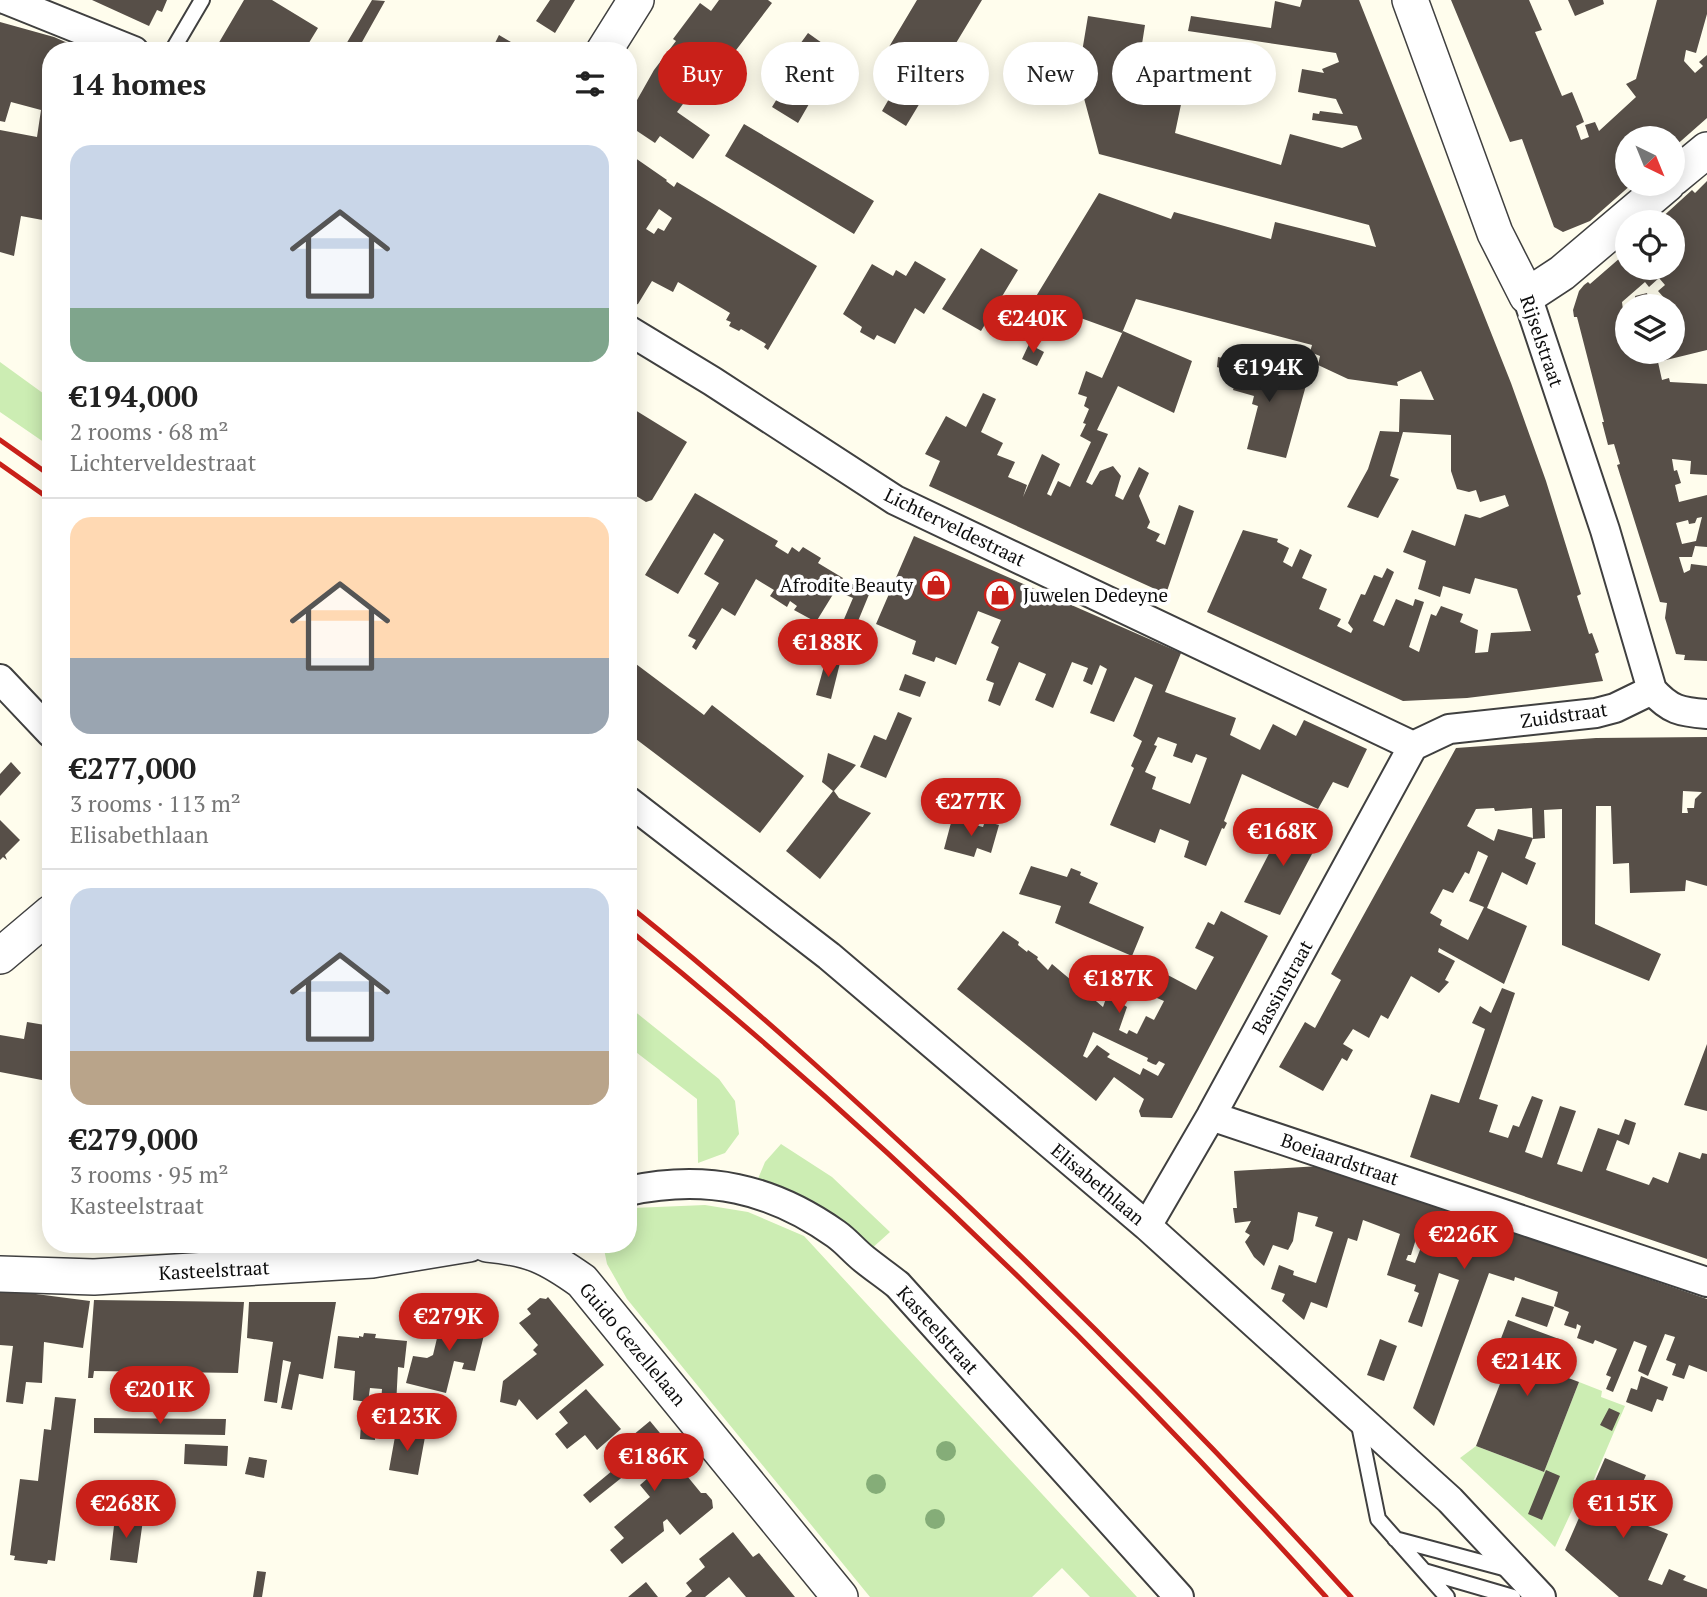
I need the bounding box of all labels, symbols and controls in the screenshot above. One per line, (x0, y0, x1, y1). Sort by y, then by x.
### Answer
chip: Buy (658, 42, 747, 105)
chip: Rent (761, 42, 859, 105)
chip: Filters (873, 42, 989, 105)
chip: New (1003, 42, 1098, 105)
chip: Apartment (1112, 42, 1276, 105)
text: 14 homes (70, 64, 206, 104)
icon: filters (571, 65, 609, 103)
north arrow (1615, 126, 1685, 196)
map controls (1615, 126, 1685, 364)
icon: home (277, 191, 403, 317)
button: locate (1615, 210, 1685, 280)
street label: Rijselstraat (1515, 292, 1570, 390)
button: layers (1615, 294, 1685, 364)
pin: €240K (984, 296, 1082, 355)
text: €240K (999, 302, 1067, 333)
pin: €194K (1220, 344, 1318, 404)
text: €194K (1235, 351, 1303, 382)
text: €194,000 (70, 376, 198, 416)
text: 2 rooms · 68 m² (70, 416, 229, 447)
text: Lichterveldestraat (70, 447, 256, 478)
street label: Lichterveldestraat (881, 482, 1030, 572)
icon: home (277, 563, 403, 689)
shop icon: Afrodite Beauty (919, 568, 953, 602)
place label: Afrodite Beauty (780, 572, 913, 597)
shop icon: Juwelen Dedeyne (983, 578, 1017, 612)
place label: Juwelen Dedeyne (1023, 582, 1168, 607)
pin: €188K (779, 620, 877, 679)
text: €188K (794, 626, 862, 657)
street label: Zuidstraat (1519, 696, 1609, 733)
text: €277,000 (70, 748, 196, 788)
pin: €277K (922, 778, 1020, 838)
text: €277K (937, 785, 1005, 816)
text: 3 rooms · 113 m² (70, 788, 241, 819)
pin: €168K (1234, 808, 1332, 868)
text: €168K (1249, 815, 1317, 846)
text: Elisabethlaan (70, 819, 209, 850)
icon: home (277, 934, 403, 1060)
street label: Bassinstraat (1246, 935, 1318, 1038)
pin: €187K (1070, 956, 1168, 1015)
text: €187K (1085, 962, 1153, 993)
text: €279,000 (70, 1119, 198, 1159)
street label: Boeiaardstraat (1278, 1127, 1403, 1190)
street label: Elisabethlaan (1046, 1137, 1150, 1230)
text: 3 rooms · 95 m² (70, 1159, 229, 1190)
text: Kasteelstraat (70, 1190, 204, 1221)
pin: €226K (1415, 1212, 1513, 1271)
text: €226K (1430, 1218, 1498, 1249)
street label: Kasteelstraat (158, 1254, 270, 1285)
street label: Guido Gezellelaan (574, 1277, 692, 1411)
street label: Kasteelstraat (892, 1280, 985, 1379)
pin: €279K (400, 1294, 498, 1353)
text: €279K (415, 1300, 483, 1331)
pin: €214K (1478, 1338, 1576, 1398)
text: €214K (1493, 1345, 1561, 1376)
pin: €201K (111, 1366, 209, 1426)
text: €201K (126, 1373, 194, 1404)
pin: €123K (358, 1394, 456, 1453)
text: €123K (373, 1400, 441, 1431)
pin: €186K (605, 1434, 703, 1493)
text: €186K (620, 1440, 688, 1471)
pin: €268K (77, 1480, 175, 1540)
pin: €115K (1574, 1480, 1672, 1540)
text: €268K (92, 1487, 160, 1518)
text: €115K (1589, 1487, 1657, 1518)

